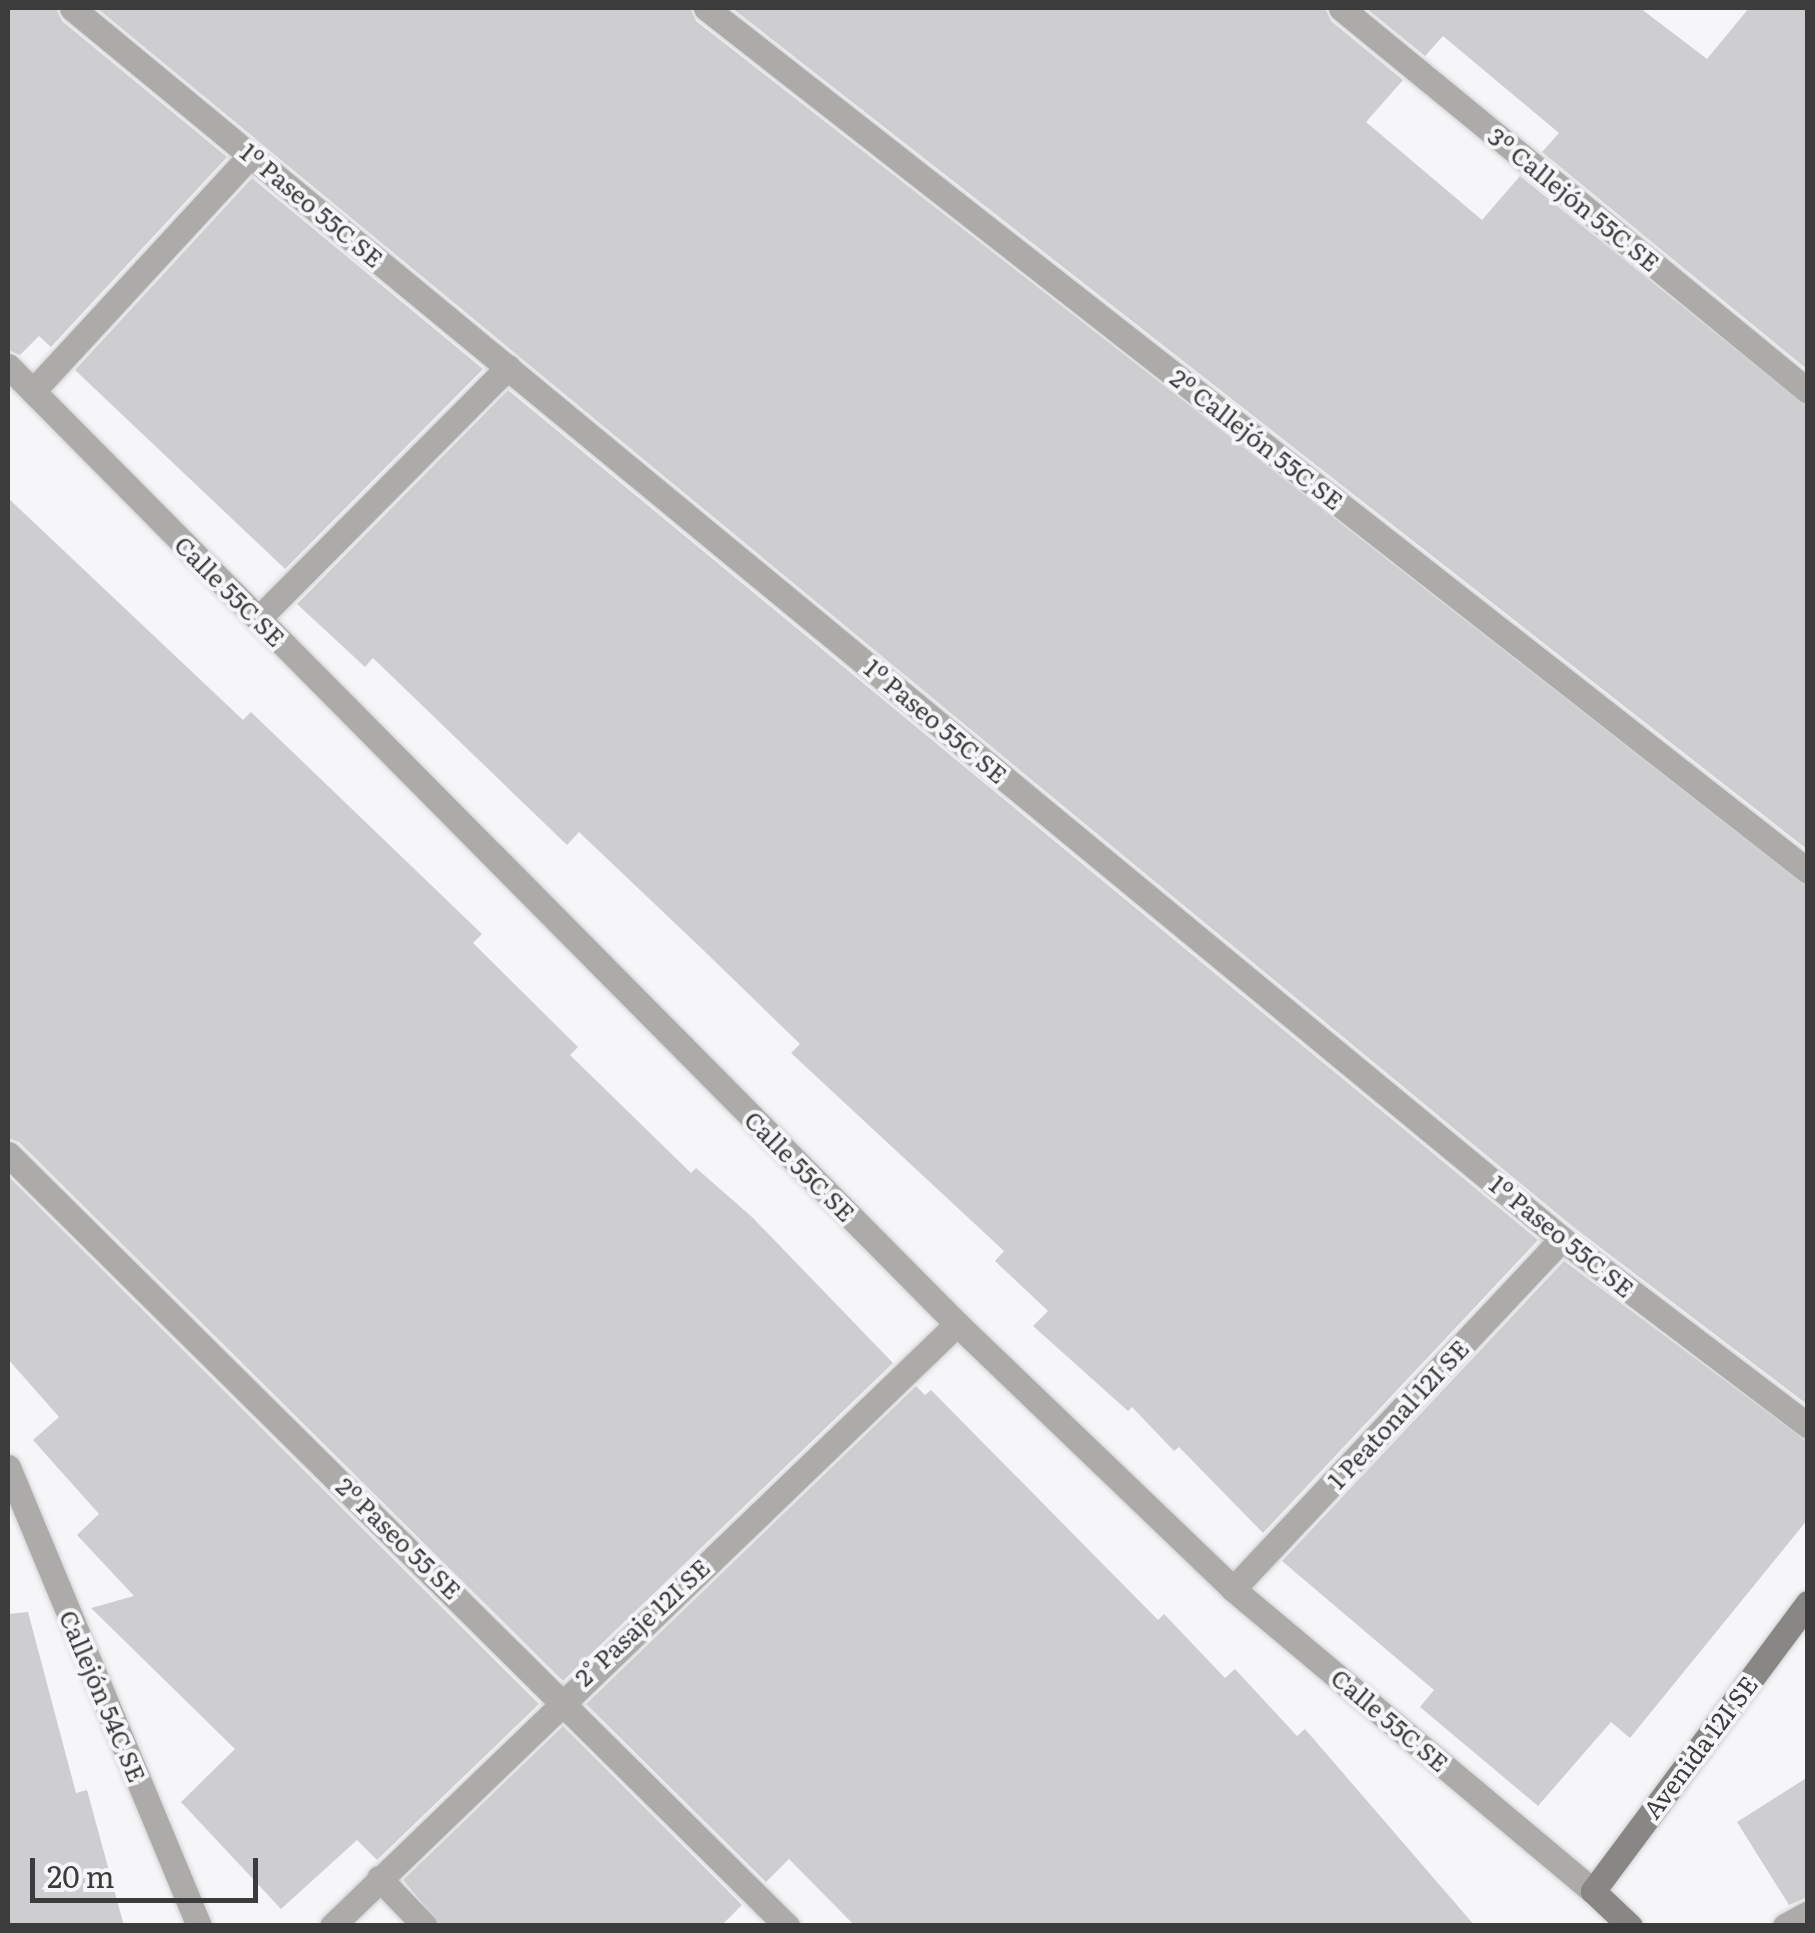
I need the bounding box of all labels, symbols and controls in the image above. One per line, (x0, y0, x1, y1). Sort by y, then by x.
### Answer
street label: 3º Callejón 55C SE (1482, 121, 1666, 277)
street label: 1º Paseo 55C SE (235, 137, 389, 273)
street label: 2º Callejón 55C SE (1165, 362, 1349, 516)
street label: Calle 55C SE (169, 530, 291, 652)
street label: 1º Paseo 55C SE (859, 653, 1013, 789)
street label: Calle 55C SE (739, 1105, 861, 1227)
street label: 1º Paseo 55C SE (1484, 1169, 1640, 1303)
street label: 1 Peatonal 12I SE (1321, 1333, 1475, 1495)
street label: 2º Paseo 55 SE (330, 1471, 468, 1605)
street label: 2° Pasaje 12I SE (568, 1552, 716, 1692)
street label: Callejón 54C SE (53, 1606, 153, 1786)
street label: Calle 55C SE (1325, 1662, 1455, 1778)
street label: Avenida 12I SE (1637, 1670, 1763, 1824)
scale bar (35, 1838, 262, 1900)
text: 20 m (47, 1853, 115, 1897)

